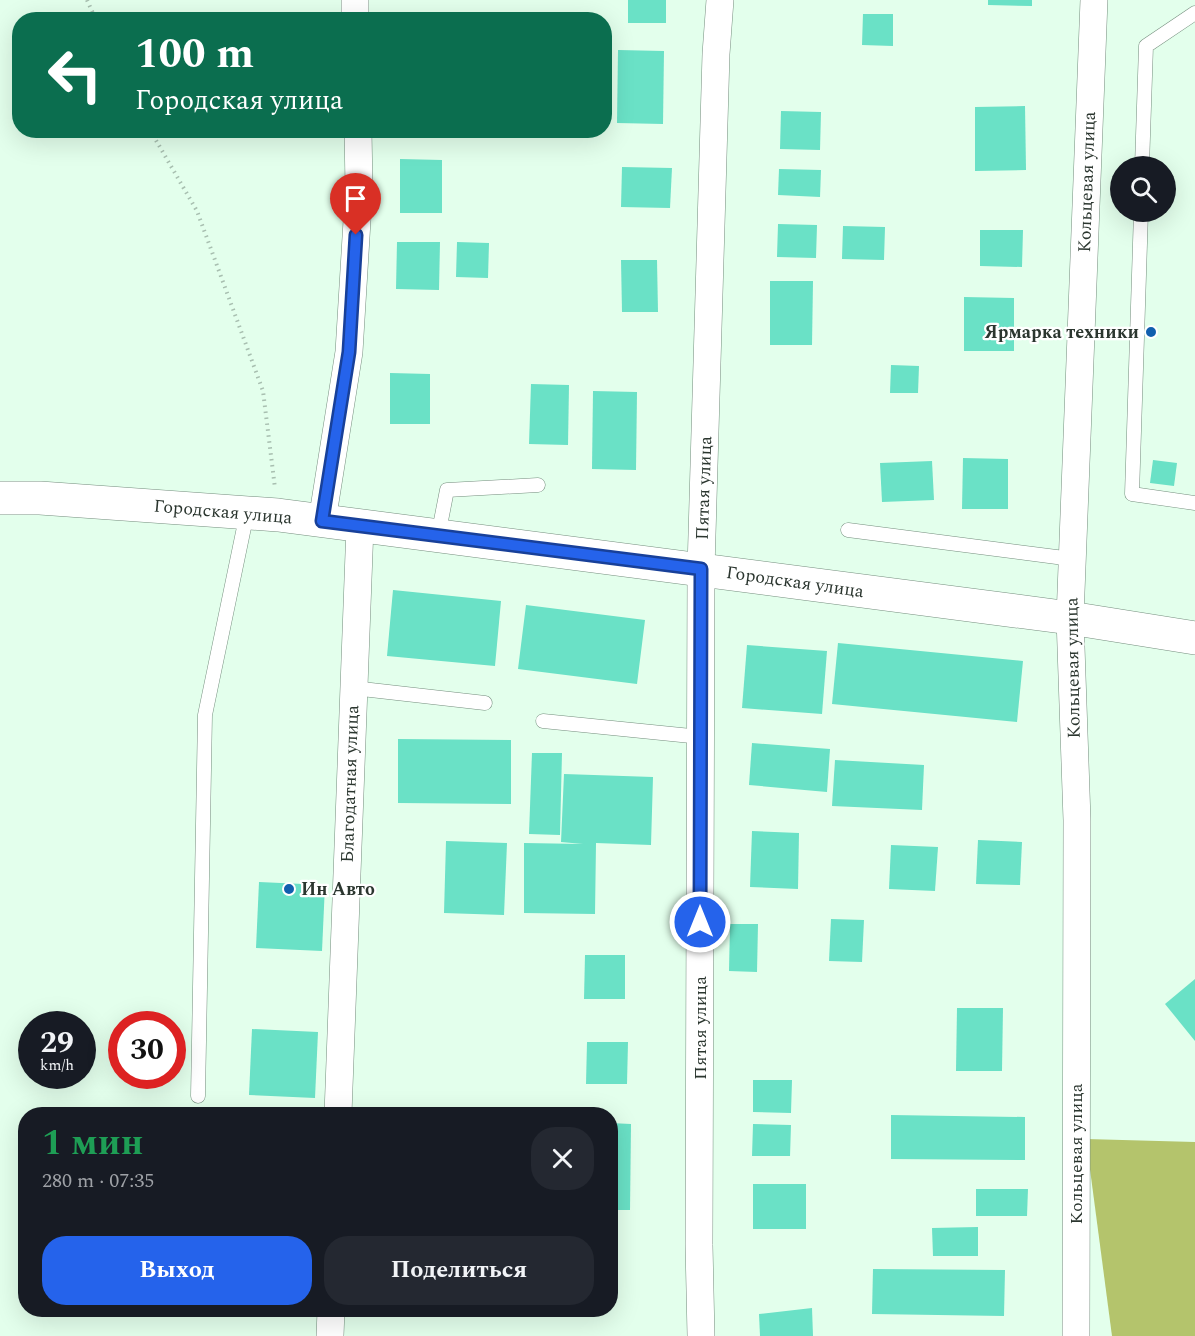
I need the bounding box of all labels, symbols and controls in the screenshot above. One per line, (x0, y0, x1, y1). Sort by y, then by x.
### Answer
text: 100 m (135, 23, 254, 86)
icon: left (36, 36, 114, 114)
text: Городская улица (135, 80, 343, 122)
street label: Кольцевая улица (1071, 111, 1103, 253)
map controls (1110, 156, 1176, 222)
button: search (1110, 156, 1176, 222)
pin (330, 173, 381, 235)
icon: arrive (339, 182, 372, 215)
place label: Ярмарка техники (984, 319, 1139, 346)
marker: Ярмарка техники (1144, 325, 1158, 339)
street label: Пятая улица (689, 435, 719, 540)
street label: Городская улица (153, 493, 294, 532)
street label: Городская улица (724, 559, 866, 605)
street label: Кольцевая улица (1058, 597, 1088, 739)
street label: Благодатная улица (334, 704, 366, 863)
place label: Ин Авто (301, 876, 375, 903)
marker: Ин Авто (282, 882, 296, 896)
position arrow (668, 890, 732, 954)
street label: Пятая улица (687, 976, 714, 1080)
speed limit sign: 30 (108, 1011, 186, 1089)
text: 29 (40, 1020, 74, 1066)
text: km/h (40, 1054, 74, 1077)
street label: Кольцевая улица (1063, 1083, 1090, 1225)
text: 1 мин (42, 1116, 143, 1171)
button: close (531, 1127, 594, 1190)
text: 280 m · 07:35 (42, 1166, 154, 1196)
button: Выход (42, 1236, 312, 1305)
button: Поделиться (324, 1236, 594, 1305)

